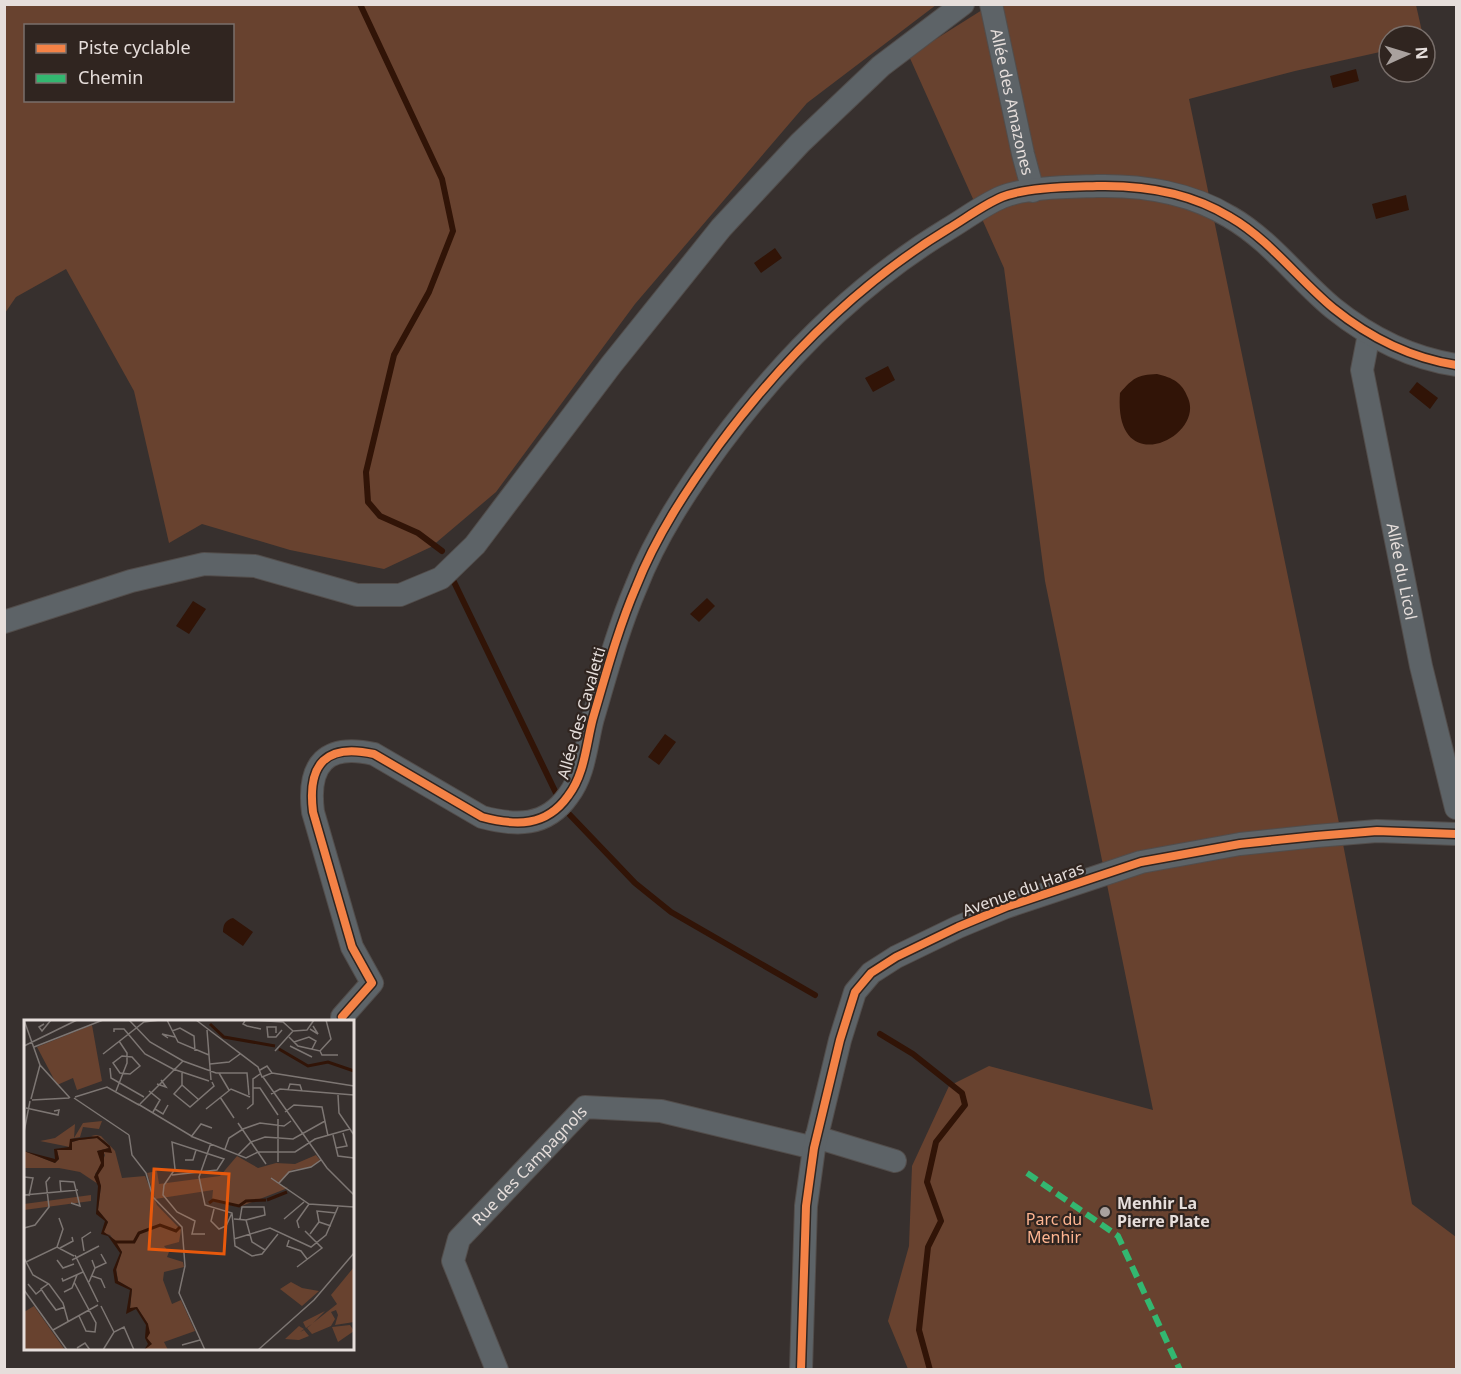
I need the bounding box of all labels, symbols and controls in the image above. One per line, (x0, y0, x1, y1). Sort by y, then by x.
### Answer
legend (24, 24, 234, 102)
north arrow (1377, 24, 1437, 84)
street label: Allée des Amazones (986, 26, 1039, 177)
text: Piste cyclable (78, 35, 191, 59)
text: N (1411, 46, 1433, 60)
text: Chemin (78, 65, 143, 89)
street label: Allée du Licol (1382, 521, 1423, 622)
street label: Allée des Cavaletti (552, 644, 610, 782)
street label: Avenue du Haras (959, 857, 1087, 921)
inset map (24, 1020, 354, 1350)
street label: Rue des Campagnols (467, 1101, 592, 1230)
place label: Menhir La Pierre Plate (1117, 1192, 1210, 1232)
marker: Menhir La Pierre Plate (1098, 1205, 1112, 1219)
park label: Parc du Menhir (1026, 1208, 1082, 1248)

